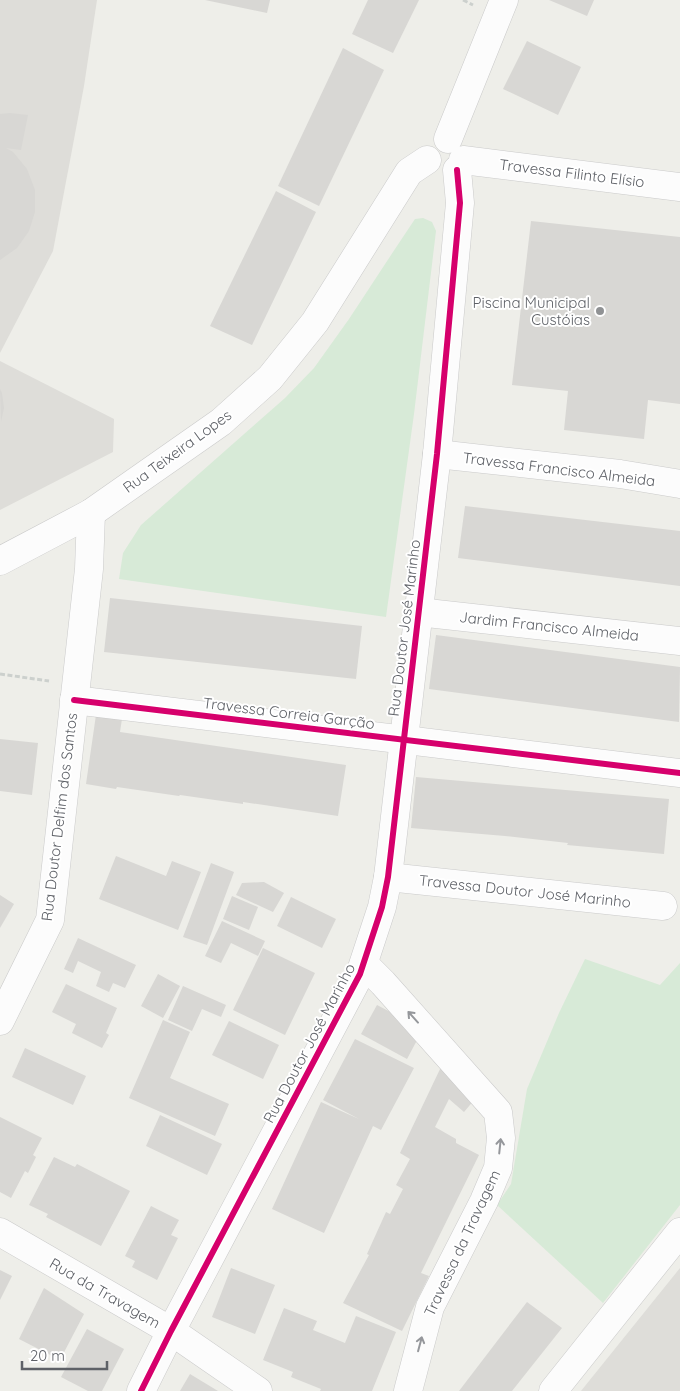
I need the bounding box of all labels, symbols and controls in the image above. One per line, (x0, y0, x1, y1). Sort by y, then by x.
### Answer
street label: Travessa Filinto Elísio (498, 155, 646, 191)
place label: Piscina Municipal Custóias (473, 293, 590, 329)
marker: Piscina Municipal Custóias (594, 305, 606, 317)
street label: Rua Teixeira Lopes (119, 405, 235, 497)
street label: Travessa Francisco Almeida (462, 448, 656, 490)
street label: Rua Doutor José Marinho (384, 538, 424, 718)
street label: Jardim Francisco Almeida (458, 607, 640, 645)
street label: Travessa Correia Garção (202, 693, 376, 733)
street label: Rua Doutor Delfim dos Santos (37, 712, 81, 922)
street label: Travessa Doutor José Marinho (418, 870, 632, 912)
street label: Rua Doutor José Marinho (259, 960, 359, 1126)
one-way arrow (407, 1010, 419, 1023)
one-way arrow (496, 1138, 505, 1154)
street label: Travessa da Travagem (420, 1167, 504, 1319)
street label: Rua da Travagem (46, 1254, 164, 1332)
one-way arrow (416, 1336, 425, 1352)
scale bar (22, 1338, 108, 1370)
text: 20 m (30, 1346, 65, 1365)

